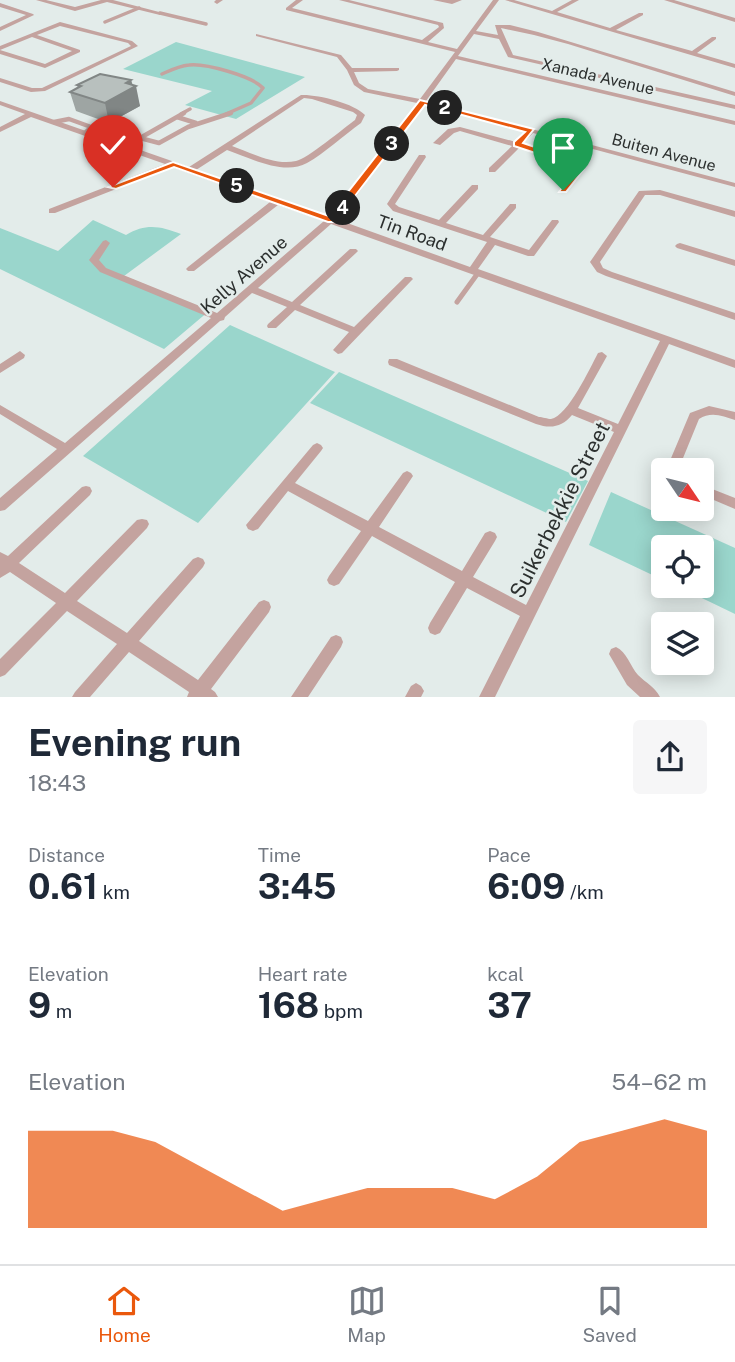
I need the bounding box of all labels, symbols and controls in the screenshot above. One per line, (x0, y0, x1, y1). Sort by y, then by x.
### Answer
street label: Xanada Avenue (540, 54, 656, 99)
pin: 2 (428, 90, 462, 126)
text: 2 (438, 96, 451, 118)
pin (83, 115, 143, 187)
pin (533, 118, 593, 190)
icon: check (94, 126, 132, 164)
pin: 3 (374, 127, 410, 162)
icon: arrive (544, 129, 582, 167)
street label: Buiten Avenue (610, 129, 718, 176)
text: 3 (385, 132, 398, 154)
pin: 5 (219, 168, 254, 204)
text: 5 (230, 174, 243, 196)
pin: 4 (326, 190, 360, 226)
text: 4 (336, 196, 349, 218)
street label: Tin Road (374, 210, 450, 255)
street label: Kelly Avenue (196, 231, 291, 318)
street label: Suikerbekkie Street (504, 417, 615, 602)
north arrow (651, 458, 714, 522)
map controls (651, 458, 714, 675)
button: locate (651, 535, 714, 598)
button: layers (651, 612, 714, 675)
text: Evening run (28, 720, 241, 765)
button: share (633, 720, 707, 794)
text: 18:43 (28, 769, 86, 796)
text: Distance (28, 844, 105, 866)
text: Time (258, 844, 301, 866)
text: Pace (487, 844, 531, 866)
text: 0.61 (28, 866, 98, 907)
text: 3:45 (258, 866, 336, 907)
text: 6:09 (487, 866, 565, 907)
text: km (98, 881, 130, 903)
text: /km (565, 881, 604, 903)
text: Elevation (28, 963, 109, 985)
text: Heart rate (258, 963, 347, 985)
text: kcal (487, 963, 524, 985)
text: 9 (28, 985, 51, 1026)
text: 168 (258, 985, 319, 1026)
text: 37 (487, 985, 532, 1026)
text: m (51, 1000, 72, 1022)
text: bpm (319, 1000, 363, 1022)
text: Elevation (28, 1068, 126, 1095)
text: 54–62 m (612, 1068, 707, 1095)
tab: Home (98, 1282, 151, 1346)
tab: Map (347, 1282, 386, 1346)
tab: Saved (582, 1282, 637, 1346)

